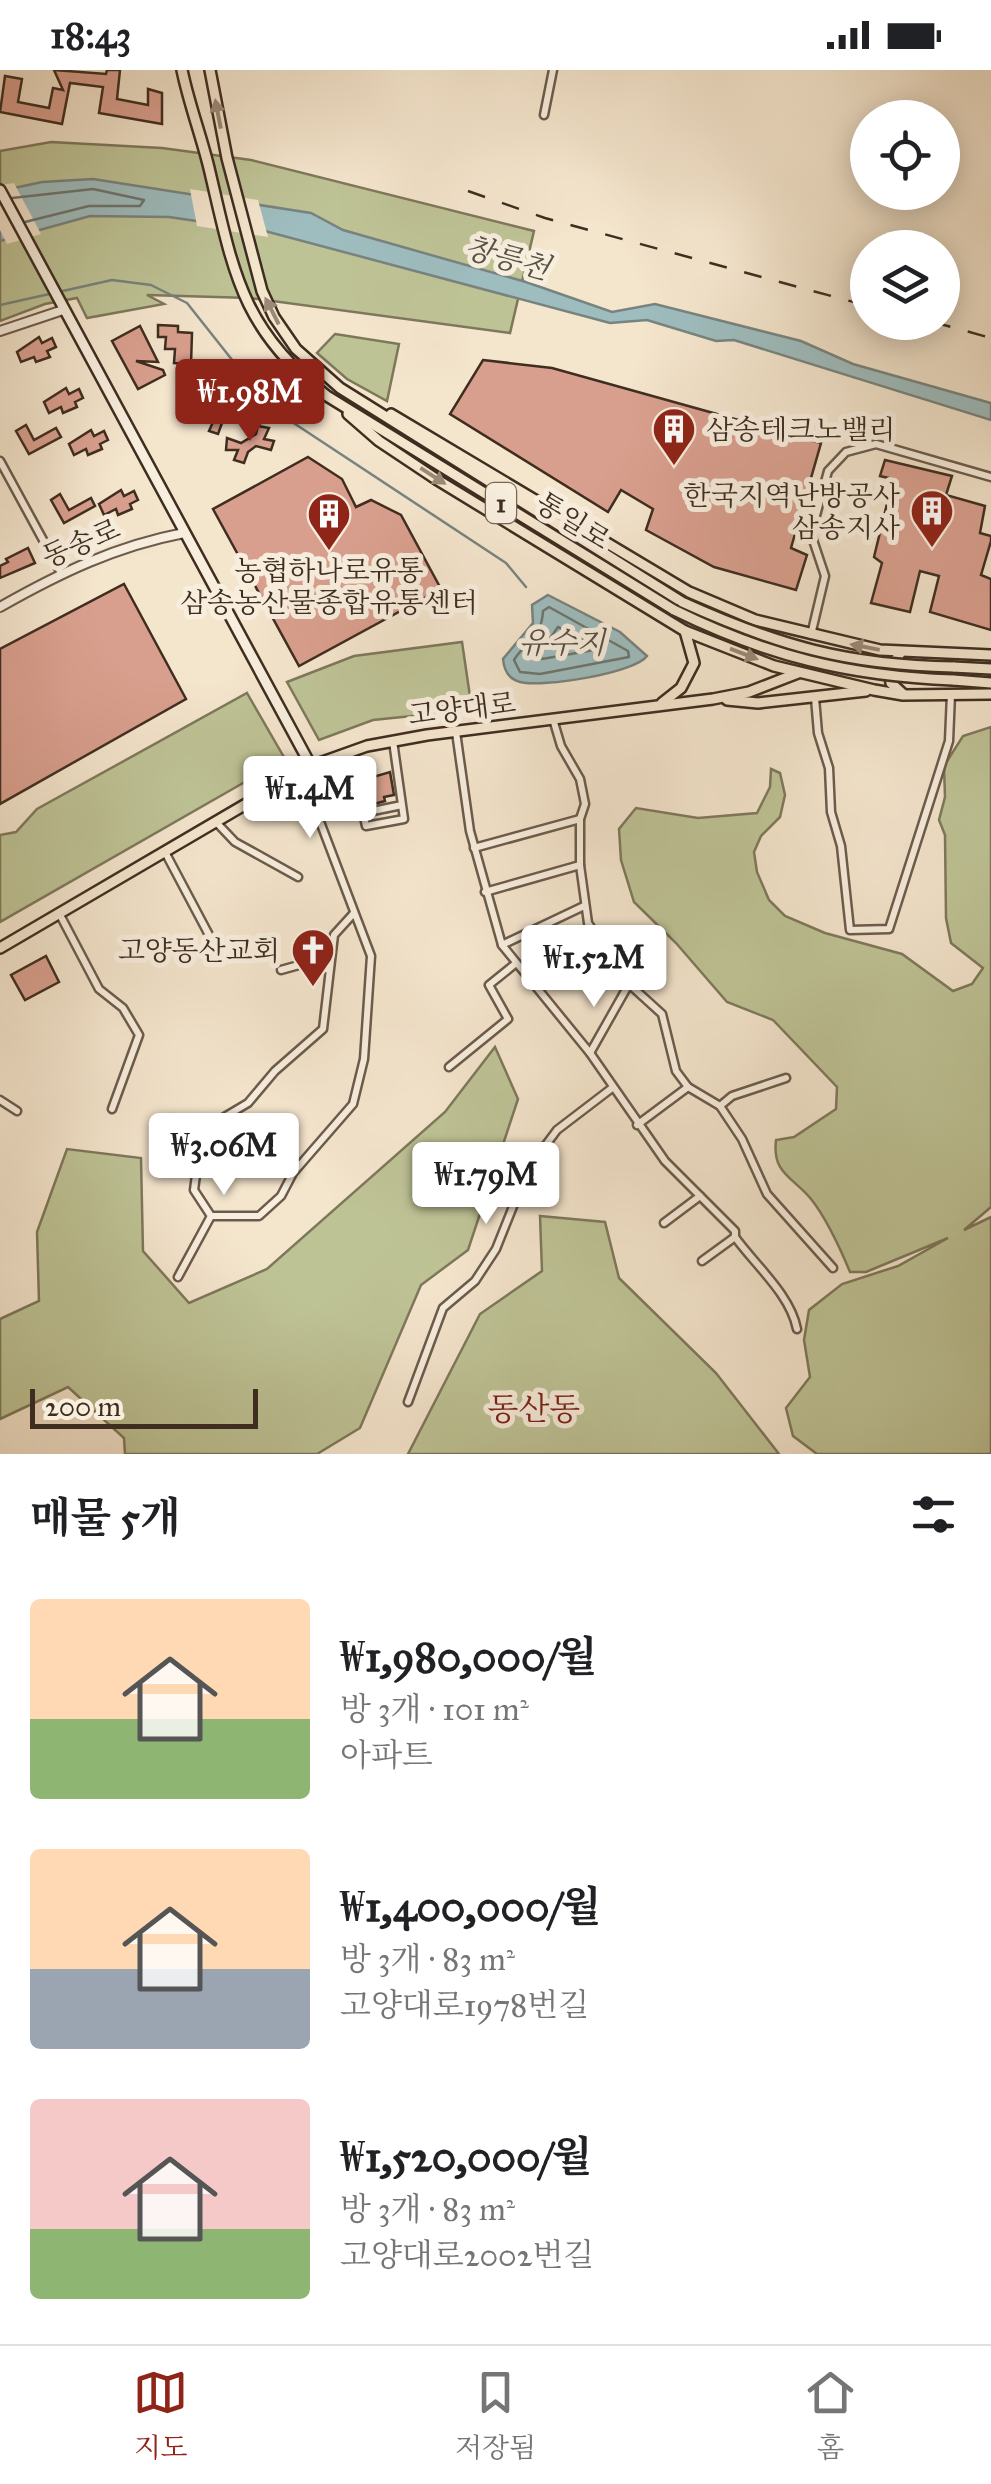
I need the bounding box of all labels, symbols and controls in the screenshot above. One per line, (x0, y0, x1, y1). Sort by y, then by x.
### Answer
text: 18:43 (50, 12, 131, 58)
one-way arrow (209, 98, 225, 129)
map controls (850, 100, 960, 340)
button: locate (850, 100, 960, 210)
water label: 창릉천 (460, 229, 556, 288)
button: layers (850, 230, 960, 340)
one-way arrow (264, 296, 281, 325)
pin: ₩1.98M (169, 359, 331, 444)
text: ₩1.98M (197, 372, 303, 411)
building icon: 삼송테크노밸리 (651, 406, 697, 467)
place label: 삼송테크노밸리 (706, 412, 895, 447)
one-way arrow (419, 467, 446, 485)
place label: 한국지역난방공사 삼송지사 (684, 478, 900, 545)
road number: 1 (486, 483, 516, 523)
street label: 통일로 (529, 485, 617, 557)
building icon: 한국지역난방공사 삼송지사 (909, 488, 955, 549)
building icon: 농협하나로유통 삼송농산물종합유통센터 (306, 491, 352, 552)
street label: 동송로 (37, 511, 125, 575)
place label: 농협하나로유통 삼송농산물종합유통센터 (180, 553, 478, 620)
water label: 유수지 (519, 625, 607, 661)
one-way arrow (850, 639, 881, 655)
one-way arrow (730, 647, 760, 663)
street label: 고양대로 (406, 685, 518, 733)
pin: ₩1.4M (240, 756, 380, 841)
text: ₩1.4M (265, 769, 355, 808)
pin: ₩1.52M (513, 925, 675, 1010)
church icon: 고양동산교회 (290, 927, 336, 988)
place label: 고양동산교회 (118, 933, 280, 968)
text: ₩1.52M (543, 938, 645, 977)
pin: ₩3.06M (143, 1113, 305, 1198)
text: ₩3.06M (171, 1126, 277, 1165)
pin: ₩1.79M (405, 1142, 567, 1227)
text: ₩1.79M (434, 1155, 538, 1194)
scale bar (30, 1384, 258, 1428)
text: 200 m (45, 1389, 121, 1424)
district label: 동산동 (488, 1390, 580, 1429)
icon: filters (906, 1487, 961, 1542)
text: 매물 5개 (30, 1492, 180, 1544)
text: ₩1,980,000/월 (340, 1631, 597, 1683)
icon: home (110, 1639, 230, 1759)
text: 방 3개 · 101 m² (340, 1690, 529, 1729)
text: 아파트 (340, 1736, 433, 1775)
text: ₩1,400,000/월 (340, 1881, 601, 1933)
icon: home (110, 1889, 230, 2009)
text: 방 3개 · 83 m² (340, 1940, 515, 1979)
text: 고양대로1978번길 (340, 1986, 589, 2025)
text: ₩1,520,000/월 (340, 2131, 592, 2183)
icon: home (110, 2139, 230, 2259)
text: 방 3개 · 83 m² (340, 2190, 515, 2229)
text: 고양대로2002번길 (340, 2236, 594, 2275)
tab: 지도 (133, 2365, 188, 2465)
tab: 저장됨 (455, 2365, 536, 2465)
tab: 홈 (803, 2365, 858, 2465)

